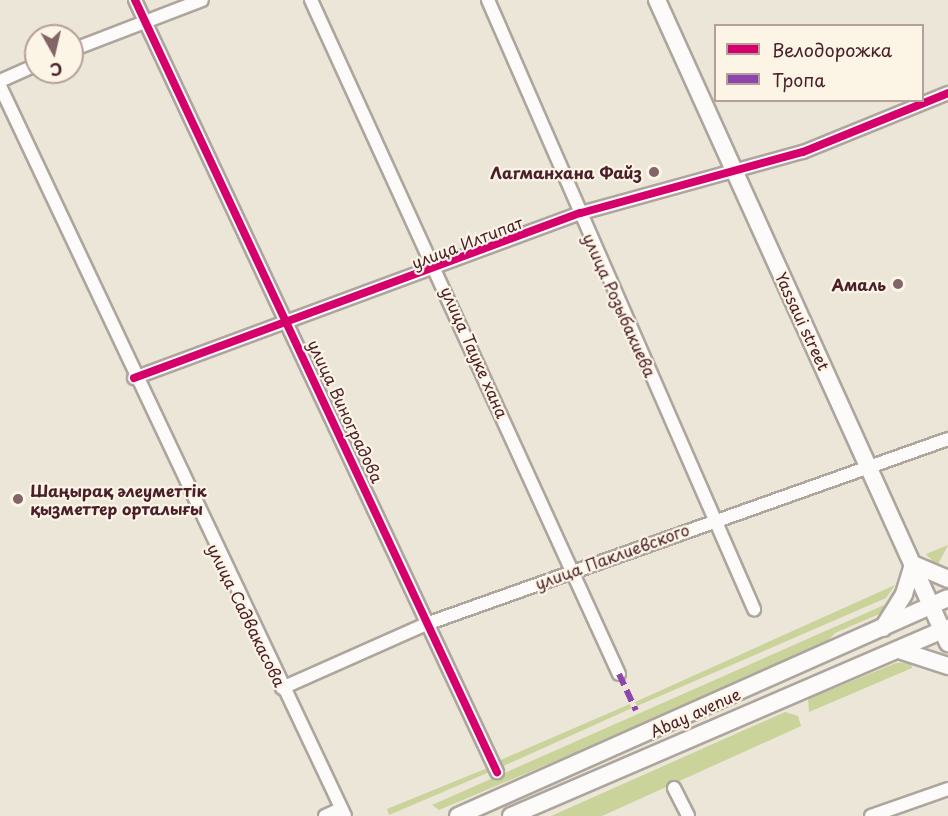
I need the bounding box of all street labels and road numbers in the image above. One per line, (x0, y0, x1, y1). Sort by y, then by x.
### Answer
street label: улица Илтипат (408, 212, 526, 272)
street label: улица Розыбакиева (579, 230, 661, 380)
street label: Yassaui street (772, 269, 834, 373)
street label: улица Тауке хана (437, 283, 513, 421)
street label: улица Виноградова (304, 336, 388, 486)
street label: улица Паклиевского (532, 519, 692, 593)
street label: улица Садвакасова (204, 540, 290, 690)
street label: Abay avenue (646, 683, 744, 741)

